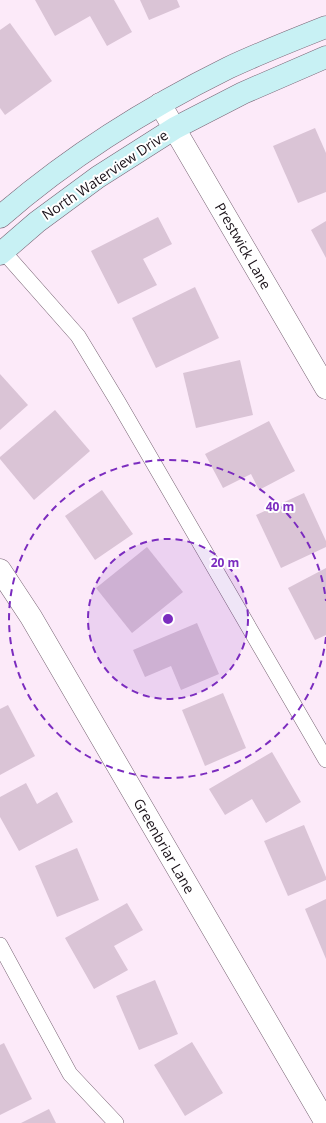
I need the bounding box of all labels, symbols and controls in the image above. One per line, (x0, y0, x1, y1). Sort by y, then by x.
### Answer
street label: North Waterview Drive (38, 125, 172, 224)
street label: Prestwick Lane (211, 199, 276, 293)
text: 40 m (266, 498, 294, 515)
text: 20 m (211, 554, 239, 571)
centre of rings (161, 612, 175, 626)
street label: Greenbriar Lane (130, 795, 199, 897)

